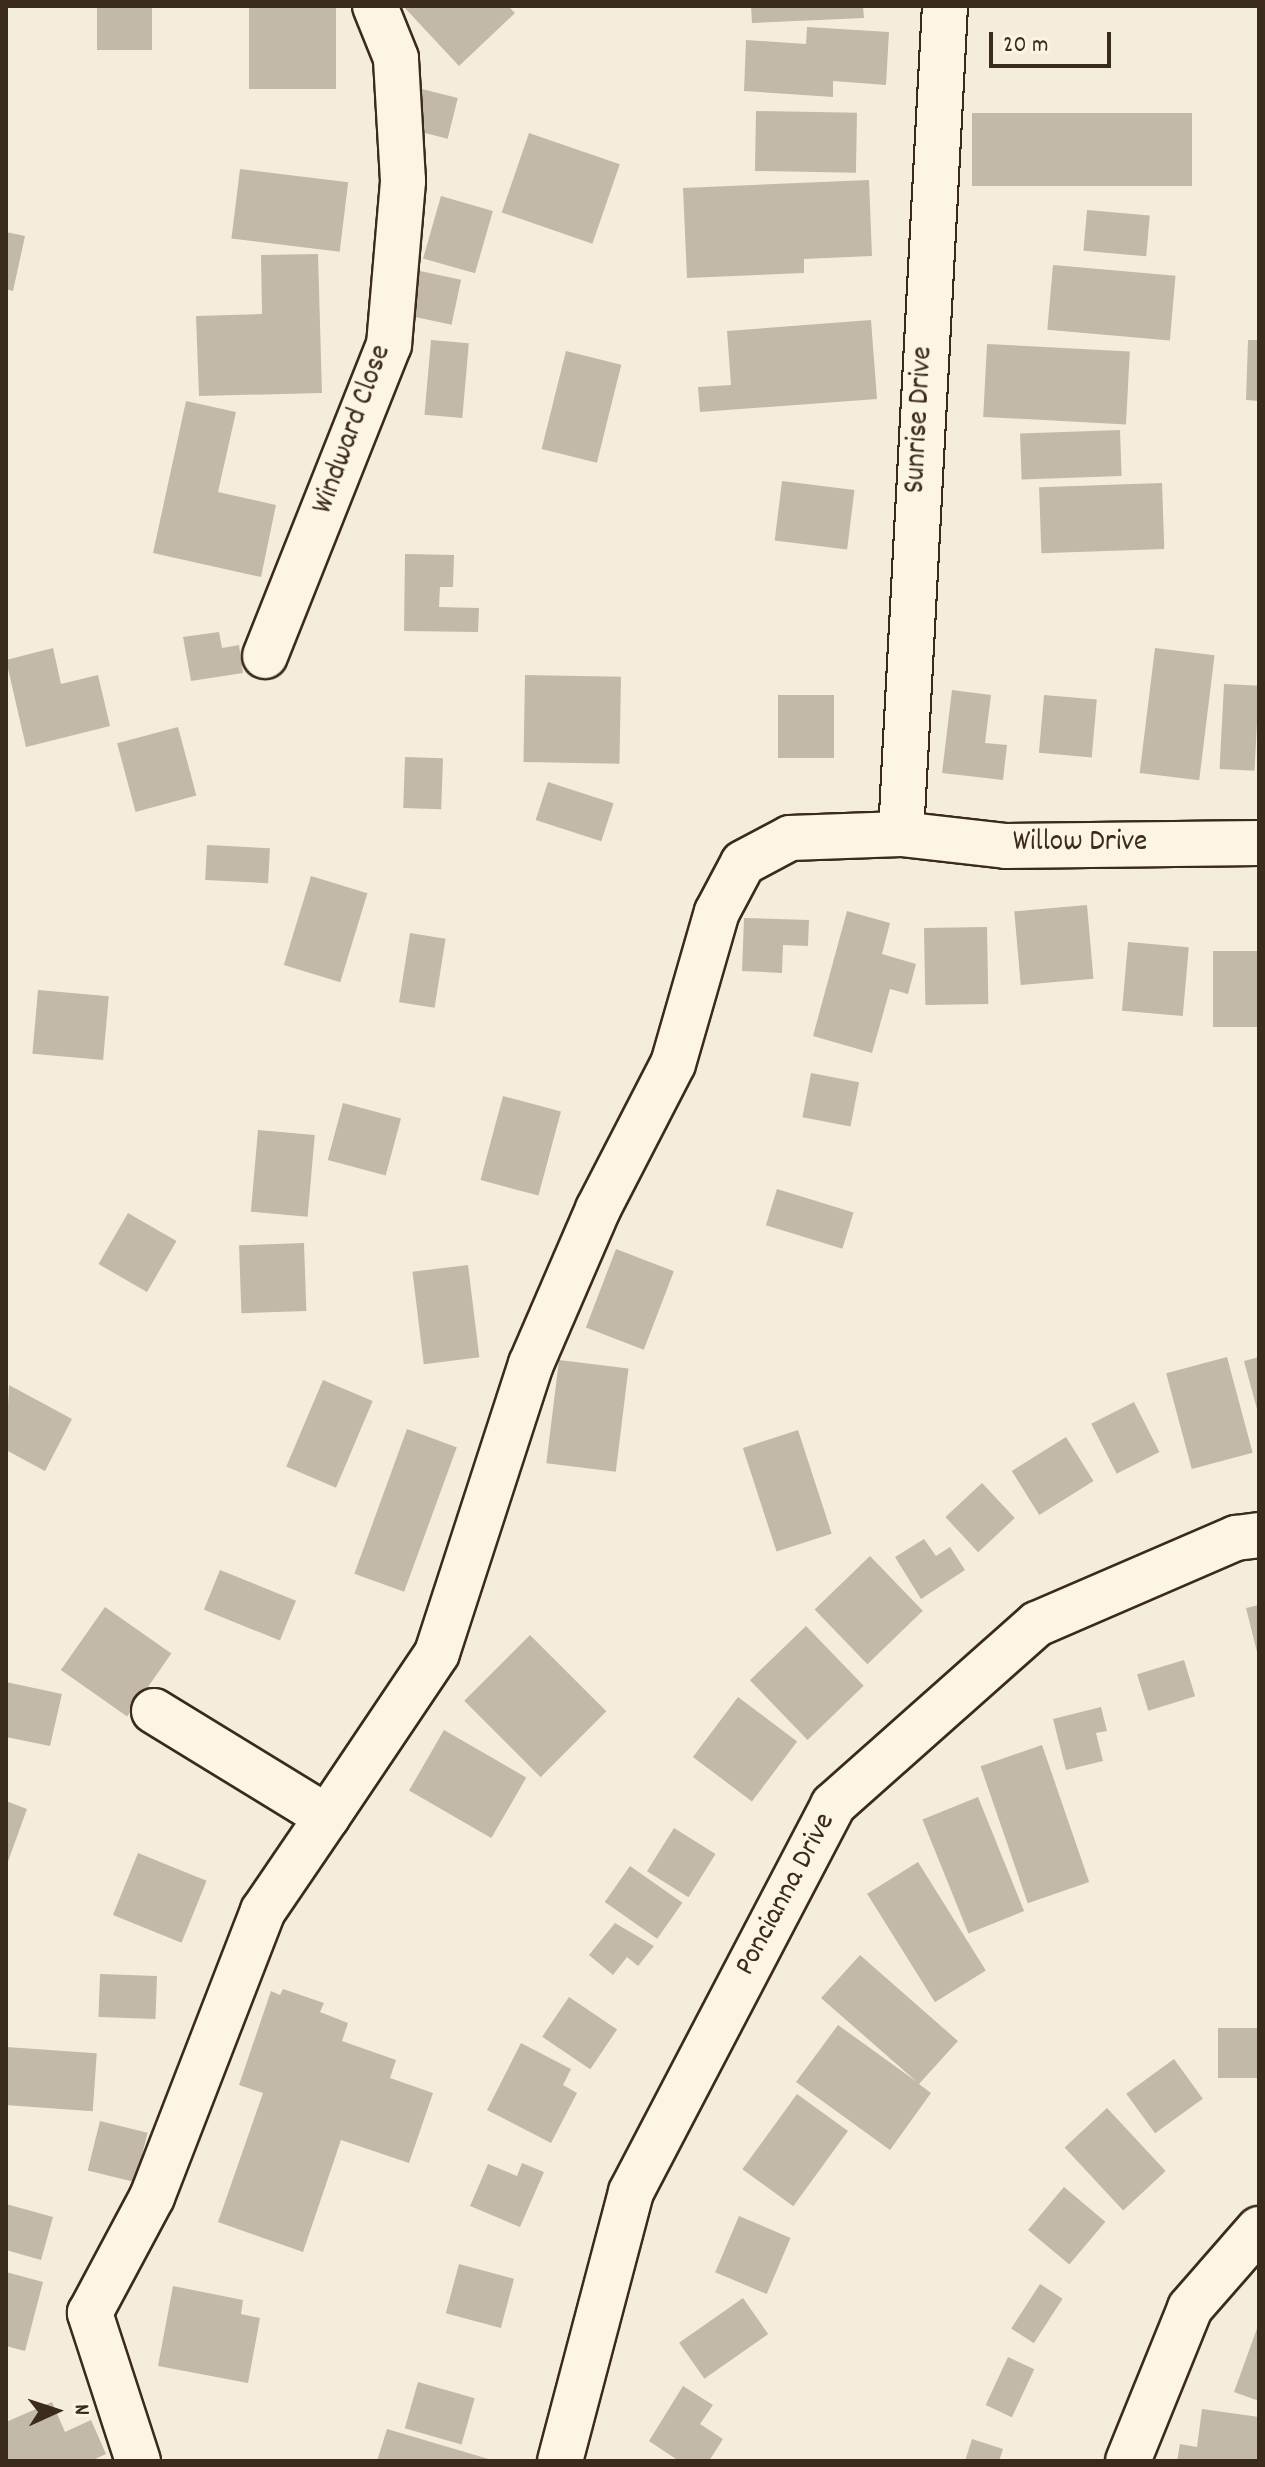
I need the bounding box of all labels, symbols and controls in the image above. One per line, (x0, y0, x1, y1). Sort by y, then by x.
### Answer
scale bar (993, 16, 1115, 66)
text: 20 m (1003, 29, 1049, 63)
street label: Windward Close (307, 341, 401, 519)
street label: Sunrise Drive (899, 346, 943, 494)
street label: Willow Drive (1013, 826, 1147, 862)
street label: Poncianna Drive (729, 1808, 845, 1982)
north arrow (16, 2371, 96, 2451)
text: N (65, 2403, 96, 2416)

